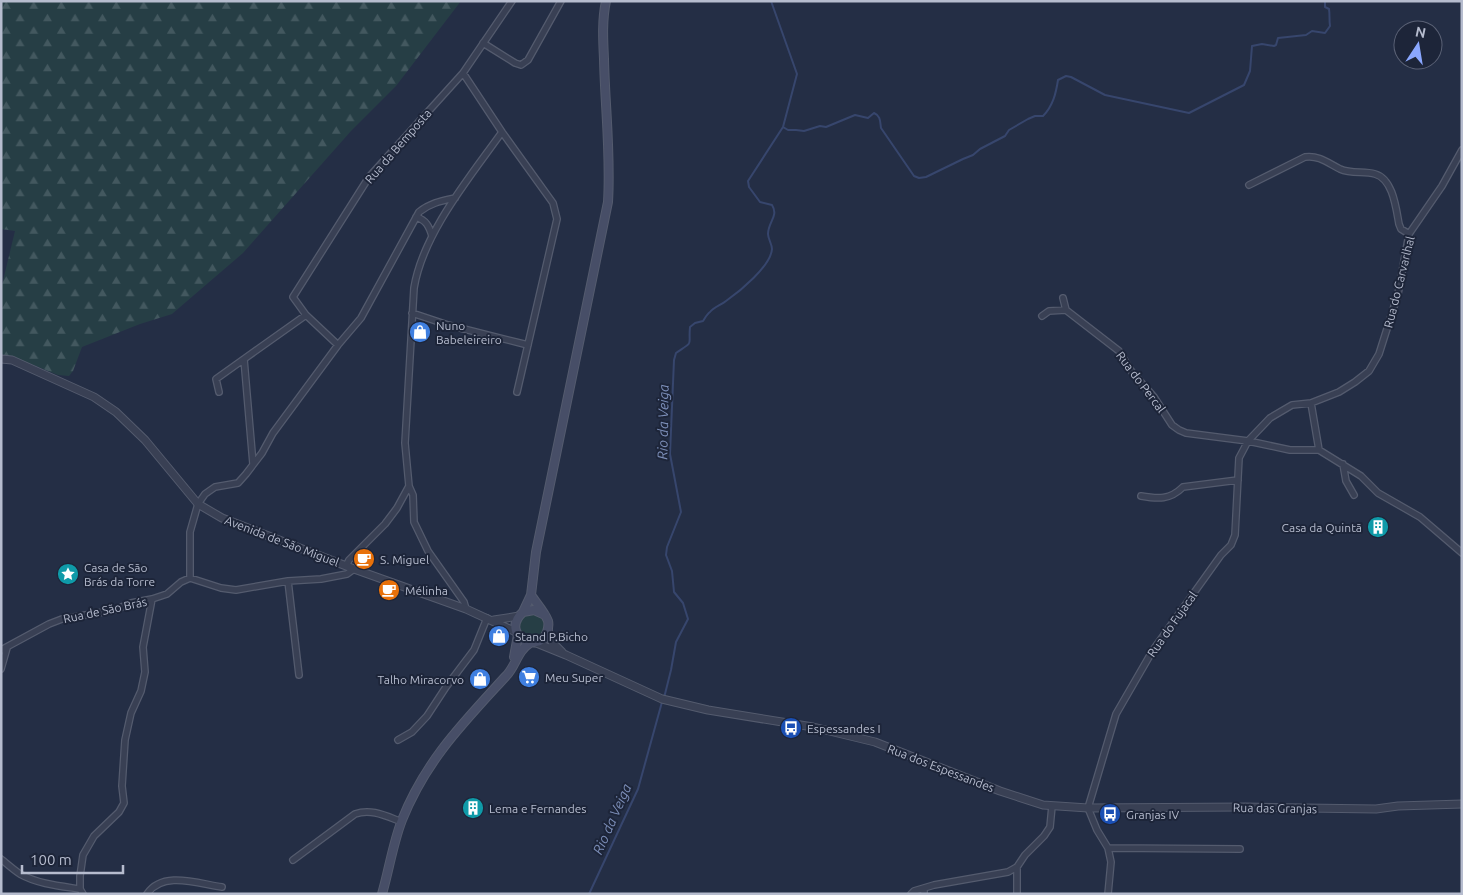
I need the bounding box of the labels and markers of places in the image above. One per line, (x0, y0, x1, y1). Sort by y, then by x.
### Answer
place label: Nuno Babeleireiro (436, 319, 502, 346)
shop icon: Nuno Babeleireiro (408, 320, 432, 344)
building icon: Casa da Quintã (1366, 515, 1390, 539)
place label: Casa da Quintã (1282, 521, 1362, 534)
cafe icon: S. Miguel (352, 547, 376, 571)
place label: S. Miguel (380, 553, 429, 566)
place label: Casa de São Brás da Torre (84, 561, 155, 588)
place icon: Casa de São Brás da Torre (56, 562, 80, 586)
cafe icon: Mélinha (377, 578, 401, 602)
place label: Mélinha (405, 584, 448, 597)
shop icon: Stand P.Bicho (487, 624, 511, 648)
place label: Stand P.Bicho (515, 630, 588, 643)
supermarket icon: Meu Super (517, 665, 541, 689)
shop icon: Talho Miracorvo (468, 667, 492, 691)
place label: Meu Super (545, 671, 603, 684)
place label: Talho Miracorvo (378, 673, 464, 686)
bus stop icon: Espessandes I (779, 716, 803, 740)
place label: Espessandes I (807, 722, 881, 735)
building icon: Lema e Fernandes (461, 796, 485, 820)
place label: Lema e Fernandes (489, 802, 587, 815)
bus stop icon: Granjas IV (1098, 802, 1122, 826)
place label: Granjas IV (1126, 808, 1180, 821)

